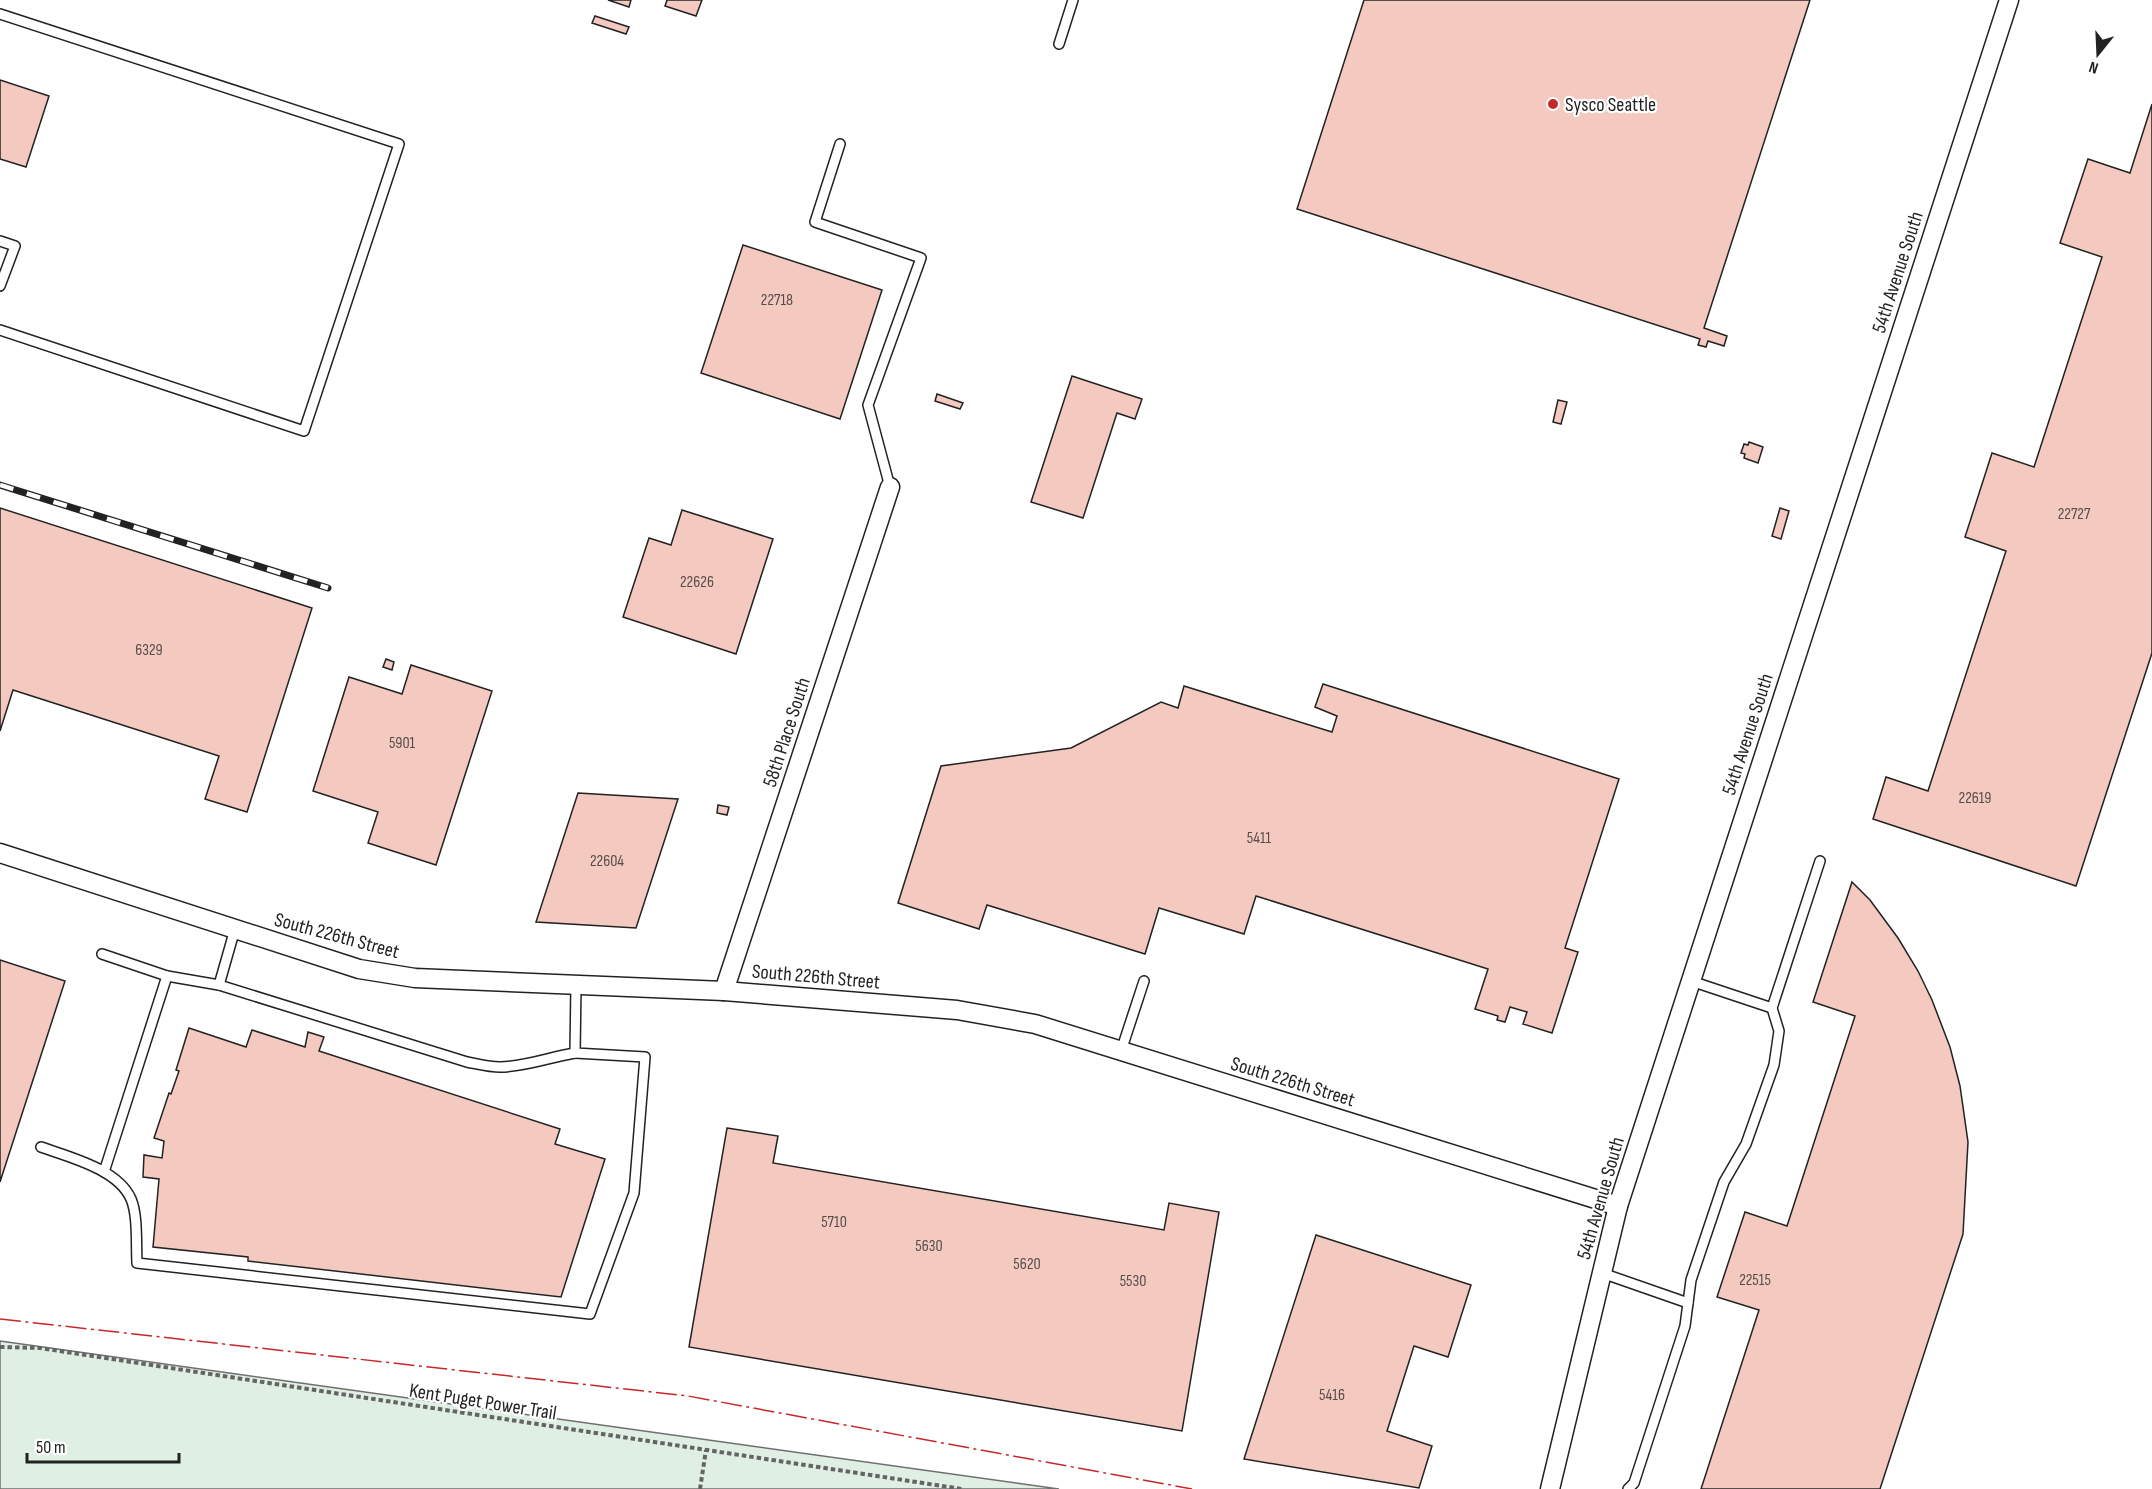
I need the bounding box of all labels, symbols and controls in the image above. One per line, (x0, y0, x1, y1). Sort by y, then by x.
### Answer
north arrow (2068, 24, 2128, 84)
text: N (2087, 56, 2101, 77)
place label: Sysco Seattle (1565, 93, 1656, 117)
marker: Sysco Seattle (1546, 97, 1560, 111)
street label: 54th Avenue South (1867, 209, 1929, 336)
house number: 22718 (761, 291, 793, 310)
house number: 22727 (2058, 505, 2091, 524)
house number: 22626 (680, 573, 714, 592)
house number: 6329 (135, 641, 163, 660)
street label: 54th Avenue South (1717, 671, 1779, 798)
street label: 58th Place South (758, 675, 816, 790)
house number: 5901 (389, 734, 416, 753)
house number: 22619 (1959, 789, 1991, 808)
house number: 5411 (1247, 829, 1272, 848)
house number: 22604 (590, 852, 624, 871)
street label: South 226th Street (272, 908, 402, 964)
street label: South 226th Street (751, 959, 881, 995)
street label: South 226th Street (1228, 1052, 1358, 1112)
street label: 54th Avenue South (1572, 1134, 1630, 1262)
house number: 5710 (821, 1213, 847, 1232)
house number: 5630 (915, 1237, 943, 1256)
house number: 5620 (1013, 1255, 1041, 1274)
house number: 22515 (1739, 1271, 1771, 1290)
house number: 5530 (1120, 1272, 1146, 1291)
street label: Kent Puget Power Trail (408, 1379, 558, 1425)
house number: 5416 (1319, 1386, 1345, 1405)
scale bar (27, 1426, 178, 1464)
text: 50 m (36, 1437, 66, 1458)

